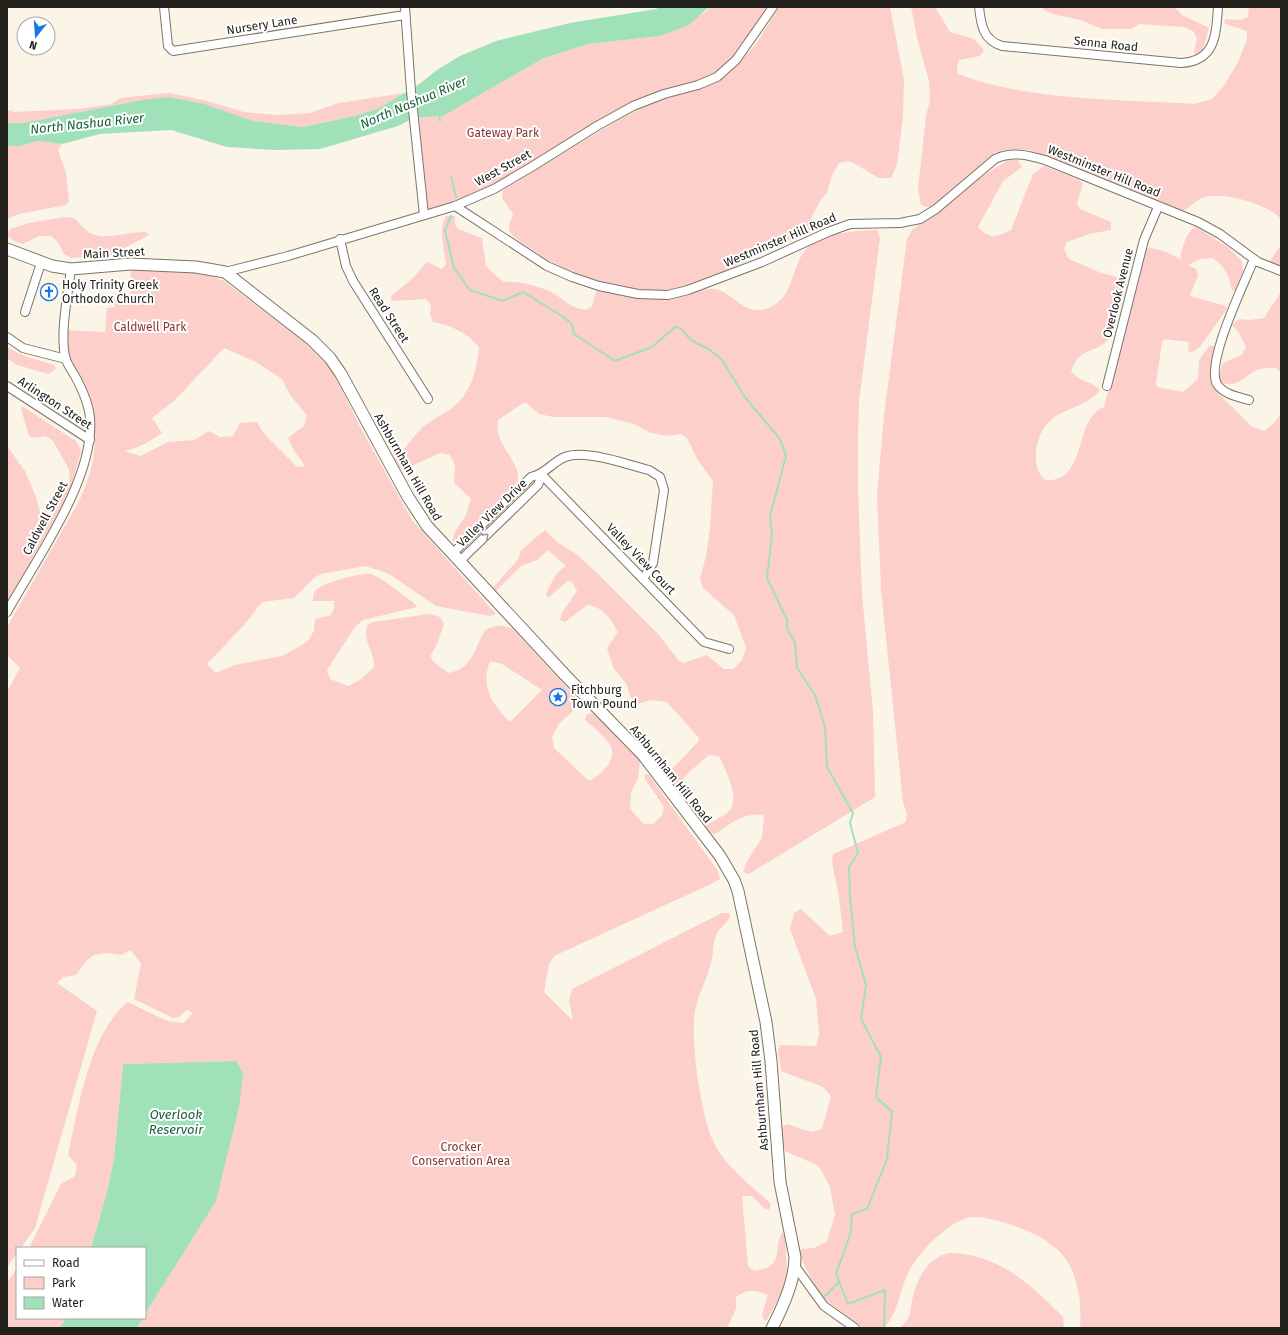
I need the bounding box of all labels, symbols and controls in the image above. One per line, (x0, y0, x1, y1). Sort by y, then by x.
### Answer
street label: Nursery Lane (226, 12, 298, 38)
north arrow (16, 16, 56, 56)
street label: Senna Road (1073, 34, 1139, 54)
text: N (28, 38, 39, 52)
water label: North Nashua River (358, 73, 470, 132)
water label: North Nashua River (30, 110, 146, 137)
park label: Gateway Park (467, 126, 540, 140)
street label: Westminster Hill Road (1046, 142, 1162, 200)
street label: West Street (472, 147, 534, 189)
street label: Westminster Hill Road (722, 210, 838, 270)
street label: Main Street (83, 244, 146, 262)
street label: Overlook Avenue (1100, 247, 1136, 339)
place label: Holy Trinity Greek Orthodox Church (62, 278, 159, 306)
church icon: Holy Trinity Greek Orthodox Church (39, 282, 59, 302)
street label: Read Street (366, 285, 412, 346)
park label: Caldwell Park (114, 320, 187, 334)
street label: Arlington Street (15, 374, 95, 433)
street label: Ashburnham Hill Road (372, 411, 444, 523)
street label: Valley View Drive (454, 476, 530, 550)
street label: Caldwell Street (20, 478, 71, 557)
street label: Valley View Court (604, 521, 679, 598)
one-way arrow (481, 533, 489, 541)
place label: Fitchburg Town Pound (571, 683, 637, 711)
place icon: Fitchburg Town Pound (548, 687, 568, 707)
street label: Ashburnham Hill Road (627, 722, 715, 826)
street label: Ashburnham Hill Road (747, 1029, 771, 1151)
water label: Overlook Reservoir (149, 1107, 204, 1137)
park label: Crocker Conservation Area (412, 1140, 510, 1168)
legend (16, 1247, 146, 1319)
text: Road (52, 1256, 80, 1270)
text: Park (52, 1276, 76, 1290)
text: Water (52, 1296, 84, 1310)

